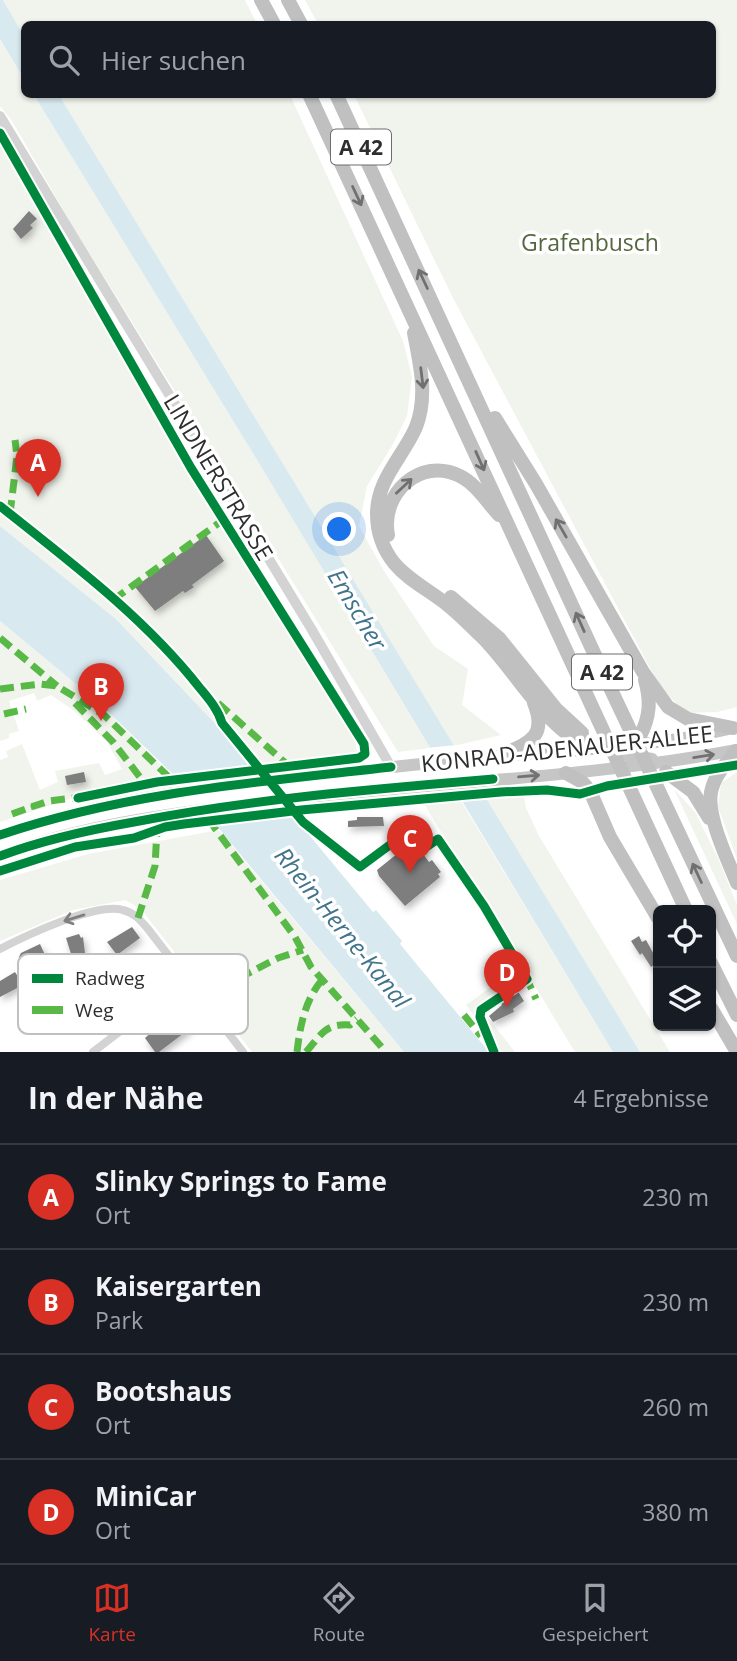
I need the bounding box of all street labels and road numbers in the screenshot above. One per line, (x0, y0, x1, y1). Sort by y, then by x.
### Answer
road number: A 42 (331, 130, 391, 164)
street label: LINDNERSTRASSE (157, 388, 281, 566)
road number: A 42 (572, 654, 632, 690)
street label: KONRAD-ADENAUER-ALLEE (420, 717, 714, 779)

